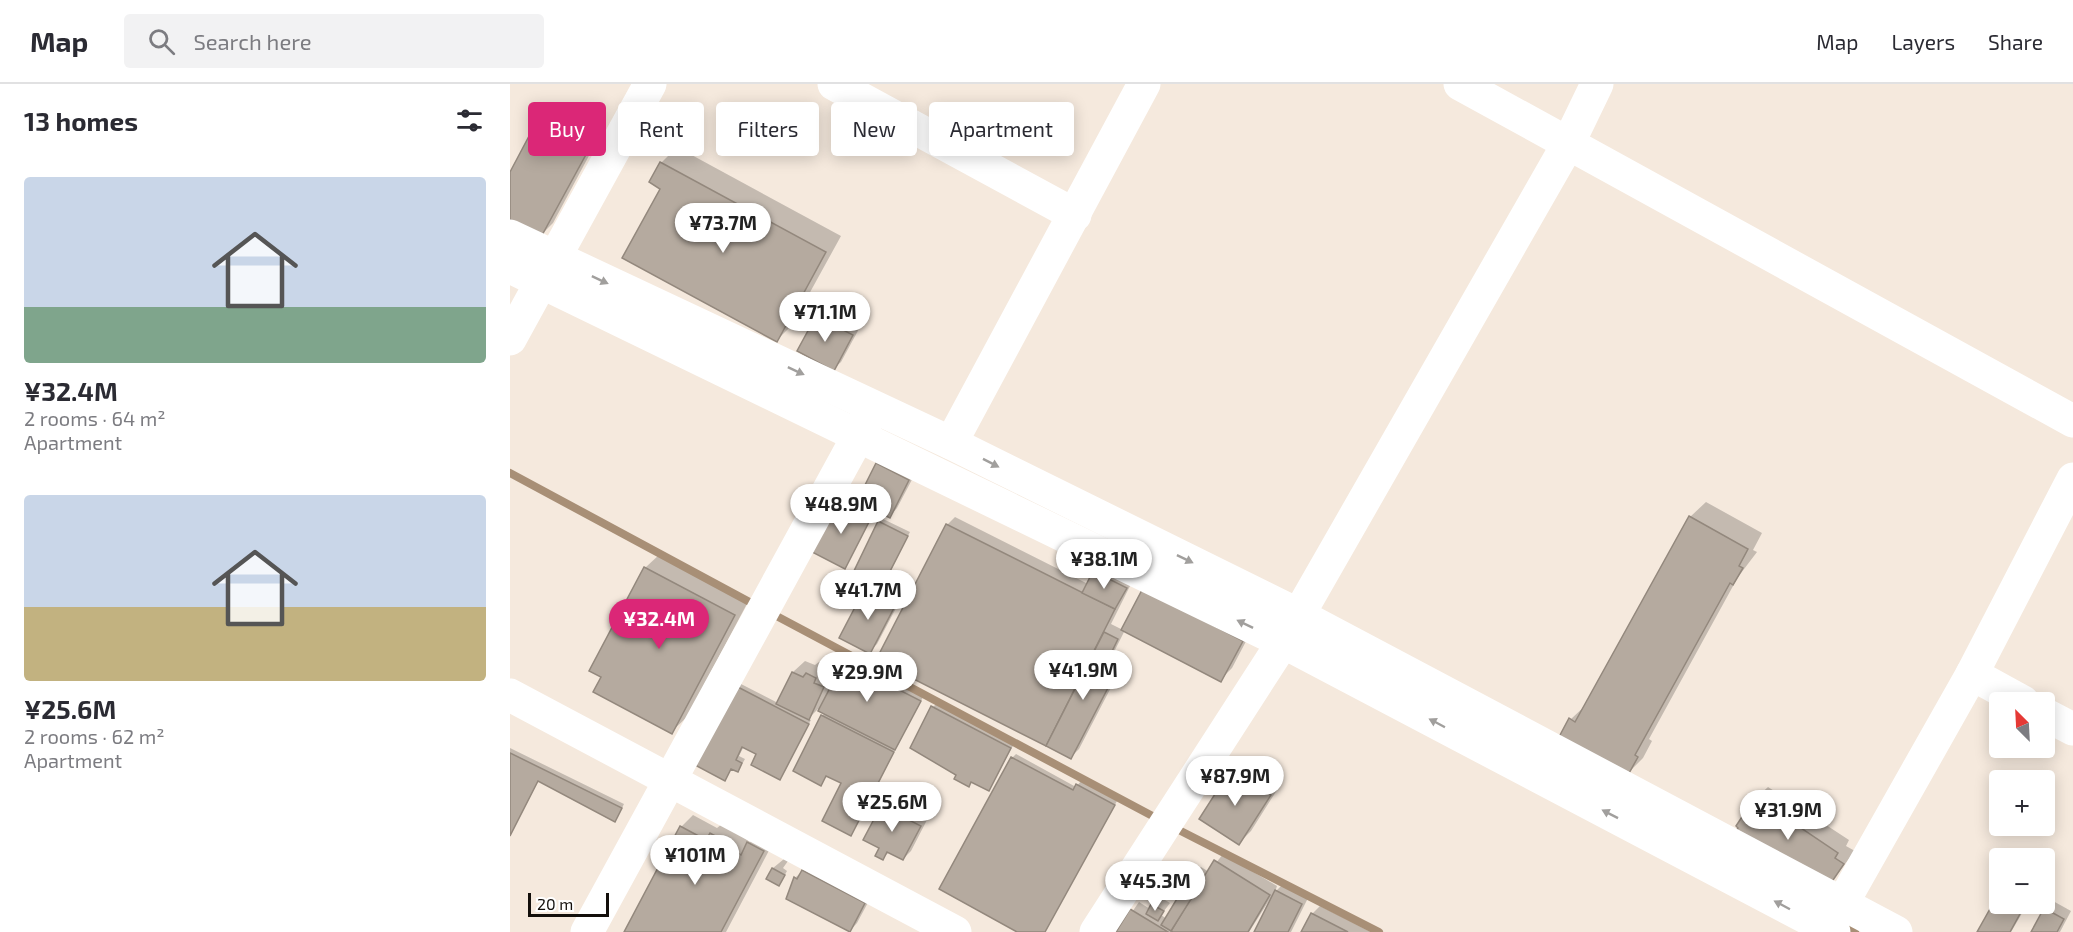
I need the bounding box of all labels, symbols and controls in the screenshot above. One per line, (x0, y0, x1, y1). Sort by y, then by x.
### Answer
search box (124, 14, 544, 68)
text: Map (30, 24, 88, 58)
icon: search (145, 25, 178, 58)
text: Search here (193, 28, 312, 54)
text: Map (1816, 29, 1858, 54)
text: Layers (1891, 29, 1955, 54)
text: Share (1988, 29, 2043, 54)
chip: Buy (528, 102, 606, 156)
chip: Rent (618, 102, 704, 156)
chip: Filters (716, 102, 819, 156)
chip: New (831, 102, 917, 156)
chip: Apartment (929, 102, 1074, 156)
icon: filters (453, 104, 486, 137)
text: 13 homes (24, 105, 138, 136)
pin: ¥73.7M (674, 203, 772, 254)
text: ¥73.7M (689, 210, 757, 234)
icon: home (201, 216, 309, 324)
one-way arrow (592, 275, 609, 284)
pin: ¥71.1M (776, 292, 874, 343)
text: ¥71.1M (793, 299, 857, 323)
one-way arrow (788, 366, 805, 375)
text: ¥32.4M (24, 375, 118, 406)
text: 2 rooms · 64 m² (24, 406, 166, 430)
text: Apartment (24, 430, 122, 454)
one-way arrow (983, 459, 1000, 468)
pin: ¥48.9M (792, 484, 890, 535)
text: ¥48.9M (804, 491, 878, 515)
icon: home (201, 534, 309, 642)
pin: ¥38.1M (1055, 539, 1153, 590)
text: ¥38.1M (1070, 546, 1138, 570)
one-way arrow (1177, 554, 1194, 564)
pin: ¥41.7M (819, 570, 917, 621)
text: ¥41.7M (834, 577, 902, 601)
pin: ¥32.4M (610, 599, 708, 650)
text: ¥32.4M (623, 606, 695, 630)
one-way arrow (1237, 619, 1254, 629)
pin: ¥41.9M (1034, 650, 1132, 701)
pin: ¥29.9M (818, 652, 916, 703)
text: ¥41.9M (1048, 657, 1118, 681)
text: ¥29.9M (831, 659, 903, 683)
north arrow (1989, 692, 2055, 758)
map controls (1989, 692, 2055, 914)
text: ¥25.6M (24, 693, 116, 724)
one-way arrow (1428, 718, 1445, 728)
text: 2 rooms · 62 m² (24, 724, 164, 748)
text: Apartment (24, 748, 122, 772)
pin: ¥87.9M (1186, 756, 1284, 807)
text: ¥87.9M (1200, 763, 1270, 787)
button: + (1989, 770, 2055, 836)
pin: ¥25.6M (843, 782, 941, 833)
text: ¥25.6M (857, 789, 927, 813)
pin: ¥31.9M (1739, 790, 1837, 841)
text: ¥31.9M (1754, 797, 1822, 821)
one-way arrow (1601, 809, 1618, 818)
pin: ¥101M (653, 835, 737, 886)
text: ¥101M (664, 842, 726, 866)
button: − (1989, 848, 2055, 914)
pin: ¥45.3M (1106, 861, 1204, 912)
text: ¥45.3M (1119, 868, 1191, 892)
scale bar (528, 890, 609, 918)
text: 20 m (537, 894, 573, 913)
one-way arrow (1774, 900, 1791, 909)

